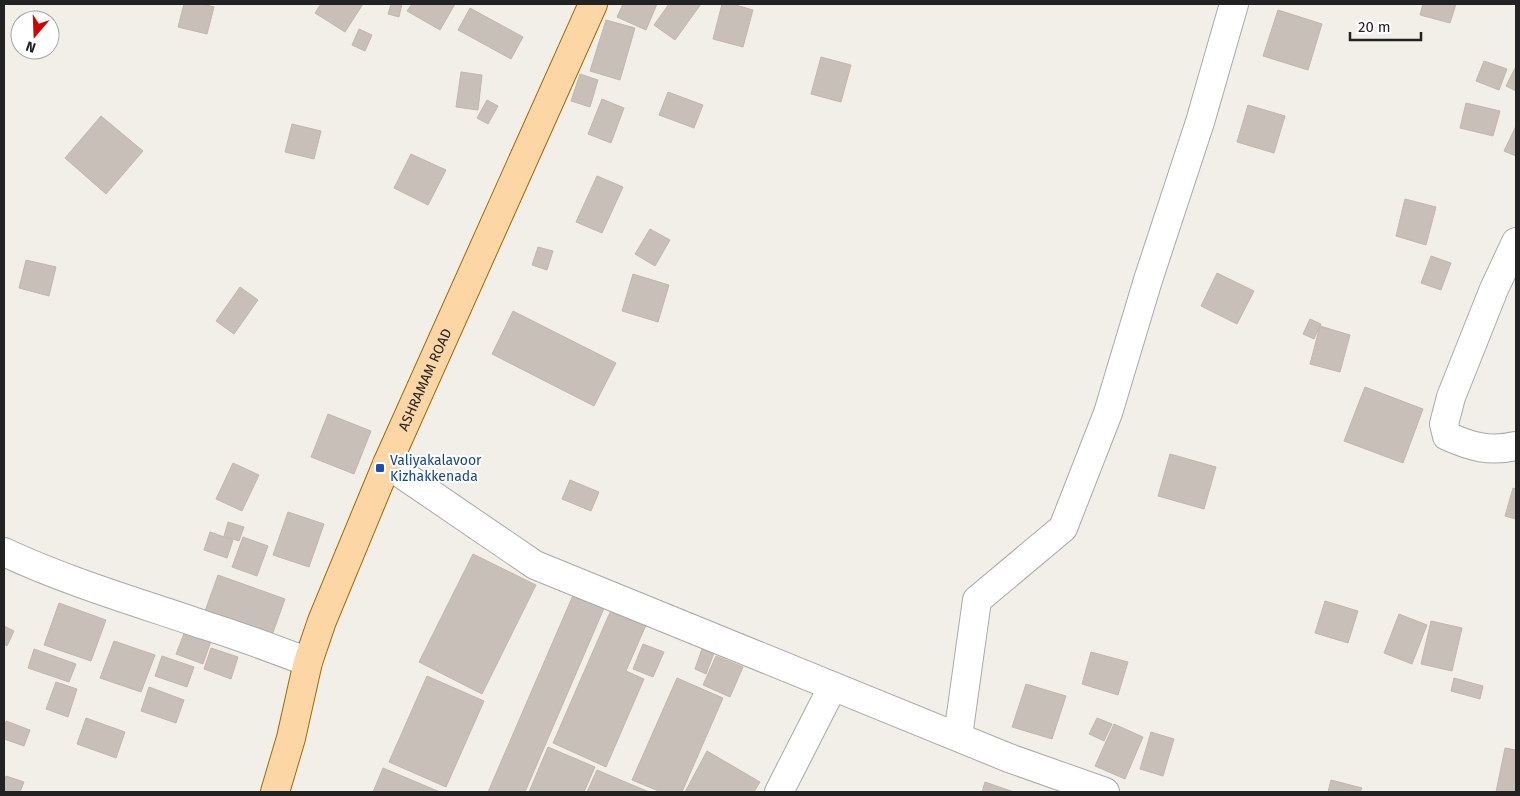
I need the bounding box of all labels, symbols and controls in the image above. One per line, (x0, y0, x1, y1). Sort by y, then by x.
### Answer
north arrow (10, 10, 60, 60)
scale bar (1350, 10, 1421, 42)
text: 20 m (1358, 18, 1391, 36)
text: N (24, 37, 38, 56)
street label: ASHRAMAM ROAD (395, 326, 456, 434)
place label: Valiyakalavoor Kizhakkenada (390, 452, 482, 485)
marker: Valiyakalavoor Kizhakkenada (374, 462, 386, 474)

